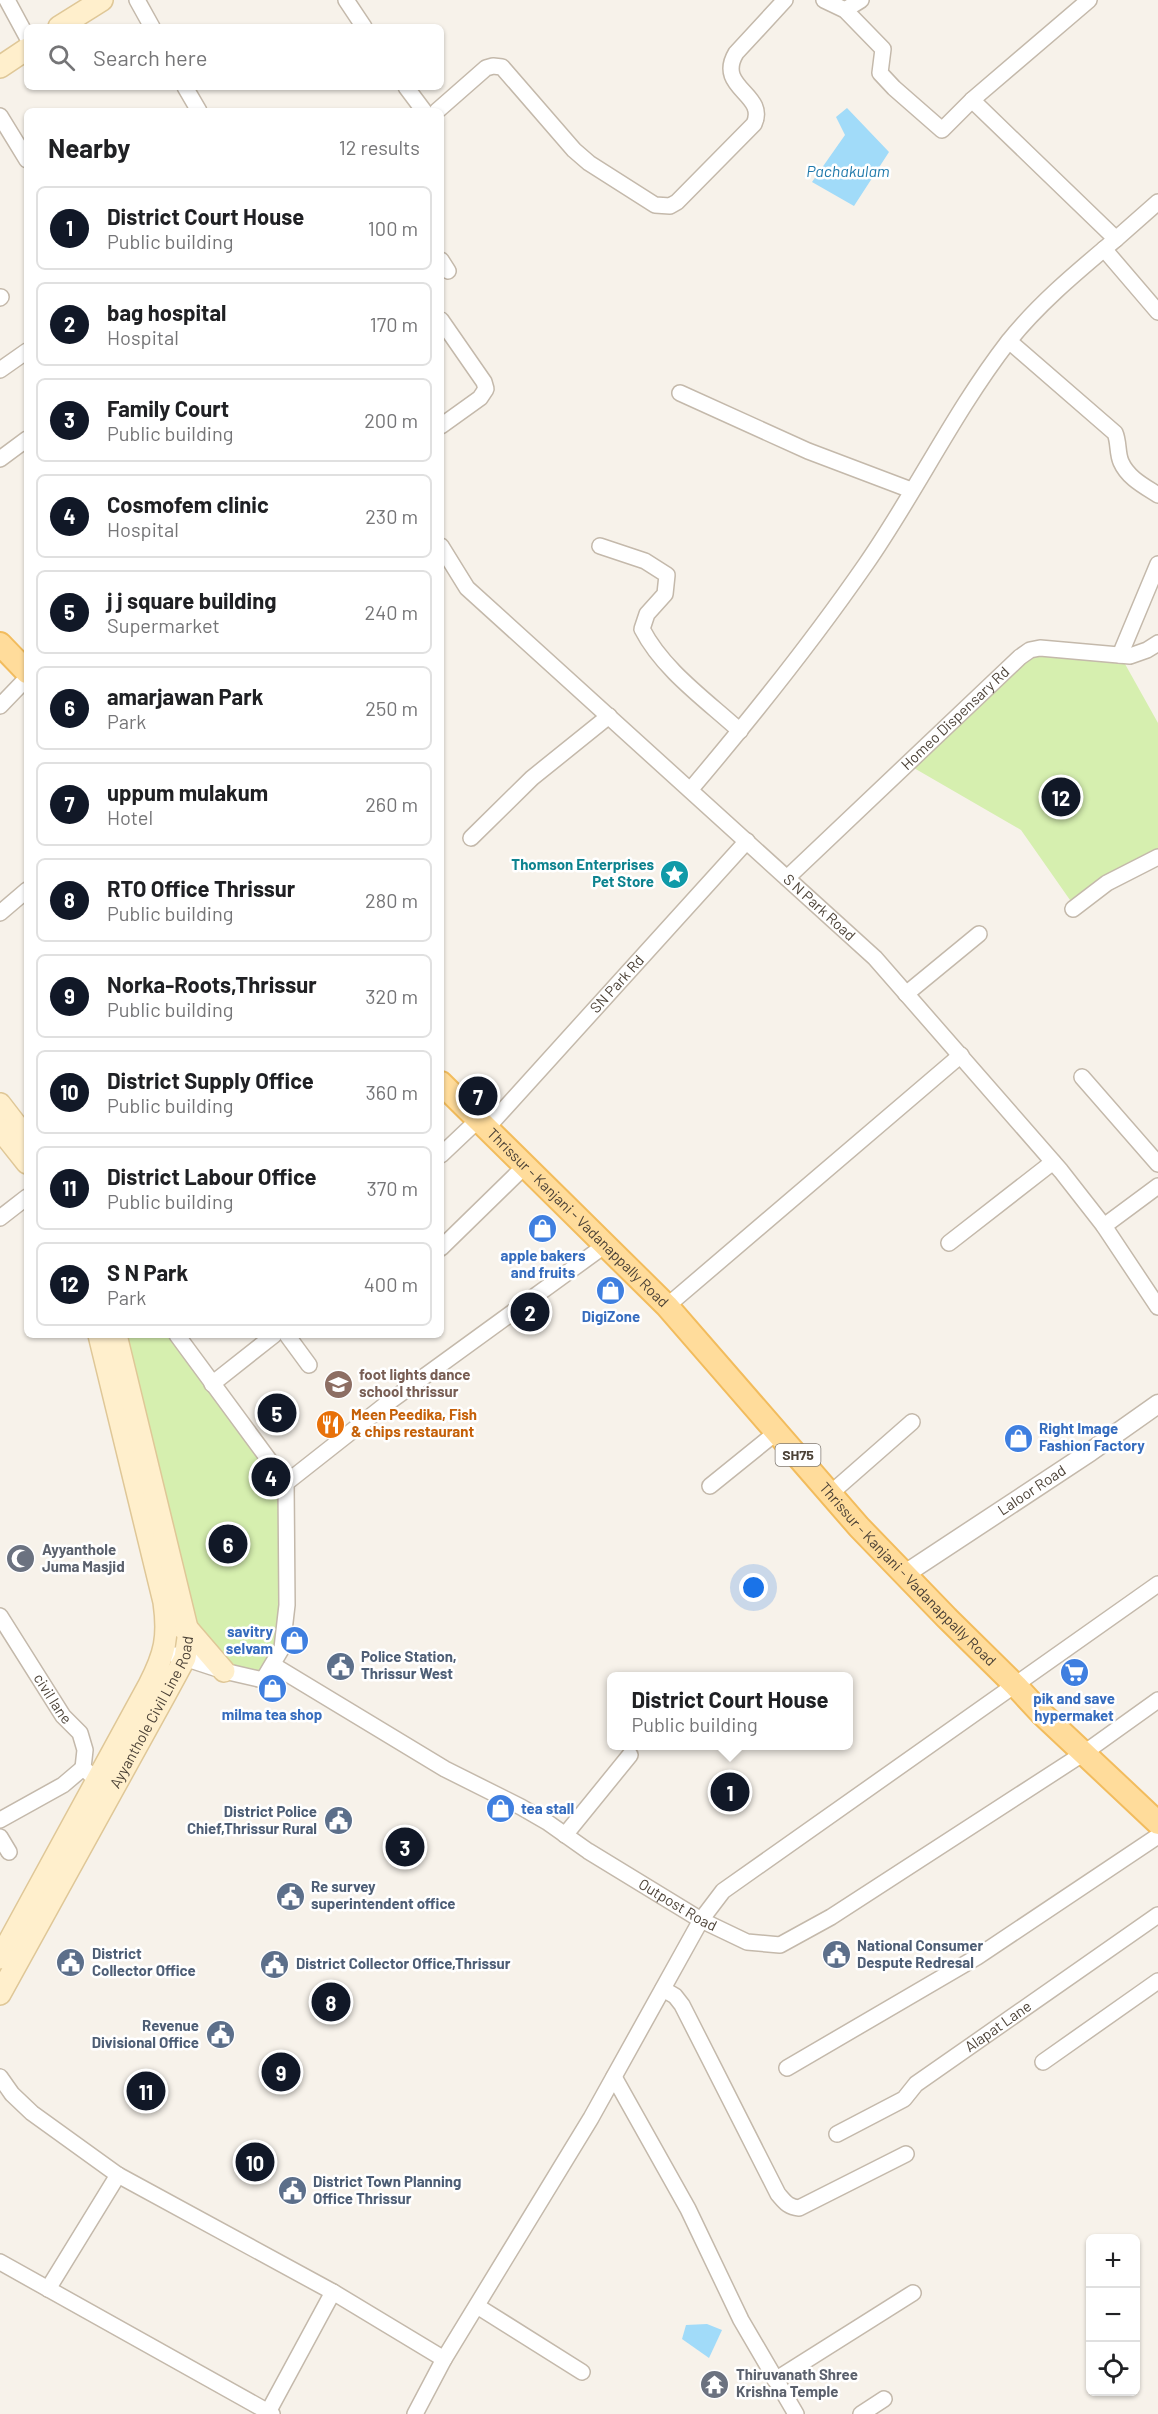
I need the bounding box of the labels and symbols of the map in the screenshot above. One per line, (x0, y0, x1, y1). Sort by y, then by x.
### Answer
water label: Pachakulam (806, 161, 890, 180)
street label: Homeo Dispensary Rd (897, 662, 1012, 773)
pin: 12 (1042, 774, 1080, 820)
place label: Thomson Enterprises Pet Store (511, 855, 654, 890)
place icon: Thomson Enterprises Pet Store (659, 858, 691, 890)
street label: S N Park Road (780, 870, 860, 944)
street label: SN Park Rd (586, 951, 647, 1016)
pin: 7 (458, 1074, 498, 1118)
street label: Thrissur - Kanjani - Vadanappally Road (484, 1124, 673, 1310)
shop icon: apple bakers and fruits (527, 1213, 559, 1245)
place label: apple bakers and fruits (501, 1246, 586, 1281)
shop icon: DigiZone (595, 1274, 627, 1306)
pin: 2 (510, 1290, 550, 1334)
place label: DigiZone (582, 1307, 640, 1325)
place label: foot lights dance school thrissur (359, 1365, 471, 1400)
school or university icon: foot lights dance school thrissur (322, 1368, 354, 1400)
pin: 5 (258, 1390, 296, 1436)
place label: Meen Peedika, Fish & chips restaurant (351, 1405, 477, 1440)
restaurant icon: Meen Peedika, Fish & chips restaurant (314, 1408, 346, 1440)
place label: Right Image Fashion Factory (1039, 1419, 1145, 1454)
shop icon: Right Image Fashion Factory (1002, 1422, 1034, 1454)
road number: SH75 (776, 1444, 820, 1466)
pin: 4 (252, 1454, 290, 1500)
street label: Laloor Road (994, 1461, 1069, 1518)
street label: Thrissur - Kanjani - Vadanappally Road (816, 1478, 1000, 1669)
pin: 6 (208, 1522, 248, 1566)
place label: Ayyanthole Juma Masjid (42, 1540, 125, 1575)
mosque icon: Ayyanthole Juma Masjid (5, 1543, 37, 1575)
your location (739, 1573, 768, 1602)
place label: savitry selvam (226, 1622, 273, 1657)
shop icon: savitry selvam (278, 1625, 310, 1657)
street label: Ayyanthole Civil Line Road (105, 1635, 196, 1791)
place label: Police Station, Thrissur West (361, 1647, 457, 1682)
public building icon: Police Station, Thrissur West (324, 1650, 356, 1682)
supermarket icon: pik and save hypermaket (1058, 1656, 1090, 1688)
street label: civil lane (30, 1670, 76, 1727)
shop icon: milma tea shop (256, 1672, 288, 1704)
place label: pik and save hypermaket (1033, 1689, 1115, 1724)
place label: milma tea shop (222, 1705, 322, 1723)
pin: 1 (710, 1770, 750, 1814)
shop icon: tea stall (484, 1793, 516, 1825)
place label: tea stall (521, 1799, 574, 1817)
place label: District Police Chief,Thrissur Rural (187, 1802, 317, 1837)
public building icon: District Police Chief,Thrissur Rural (322, 1805, 354, 1837)
pin: 3 (386, 1824, 424, 1870)
street label: Outpost Road (636, 1874, 720, 1934)
place label: Re survey superintendent office (311, 1877, 456, 1912)
public building icon: Re survey superintendent office (274, 1880, 306, 1912)
place label: National Consumer Despute Redresal (857, 1936, 983, 1971)
public building icon: National Consumer Despute Redresal (820, 1939, 852, 1971)
place label: District Collector Office (92, 1944, 196, 1979)
public building icon: District Collector Office (55, 1947, 87, 1979)
public building icon: District Collector Office,Thrissur (259, 1948, 291, 1980)
place label: District Collector Office,Thrissur (296, 1954, 511, 1972)
pin: 8 (312, 1980, 350, 2024)
street label: Alapat Lane (961, 1996, 1034, 2055)
place label: Revenue Divisional Office (92, 2016, 199, 2051)
public building icon: Revenue Divisional Office (204, 2019, 236, 2051)
pin: 9 (262, 2050, 300, 2094)
pin: 11 (126, 2068, 166, 2114)
pin: 10 (236, 2140, 274, 2184)
place label: District Town Planning Office Thrissur (313, 2172, 461, 2207)
public building icon: District Town Planning Office Thrissur (276, 2175, 308, 2207)
place label: Thiruvanath Shree Krishna Temple (736, 2365, 858, 2400)
temple icon: Thiruvanath Shree Krishna Temple (699, 2368, 731, 2400)

